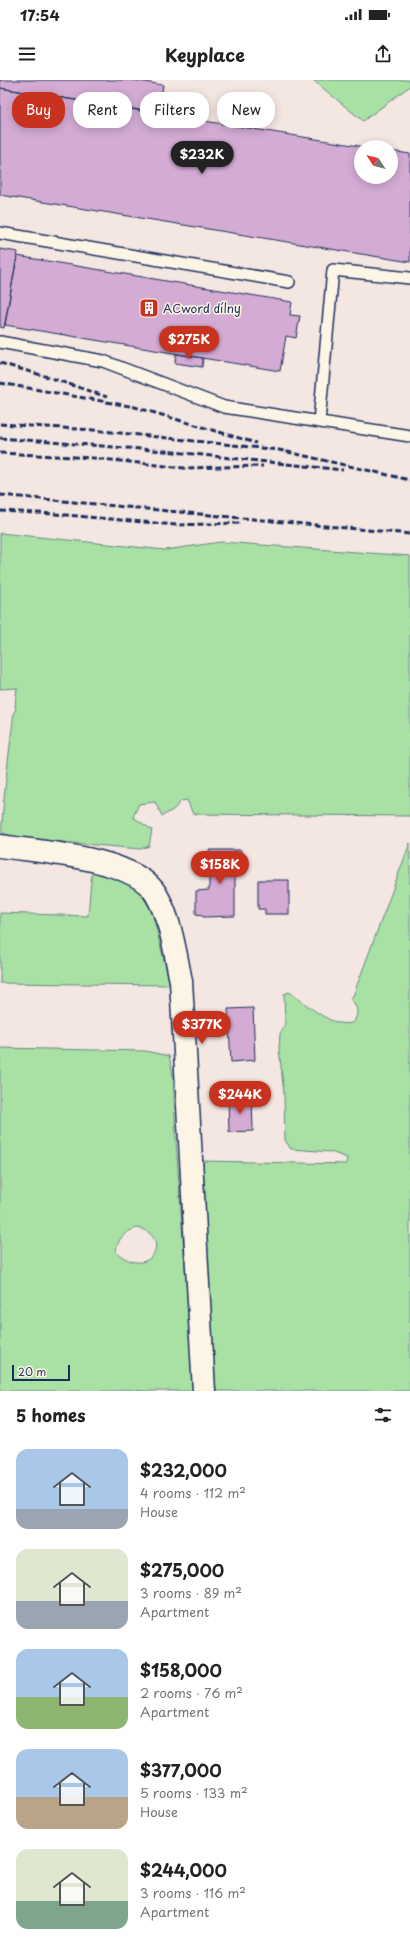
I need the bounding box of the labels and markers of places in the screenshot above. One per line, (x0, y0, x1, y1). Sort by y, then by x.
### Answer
pin: $232K (174, 141, 230, 175)
building icon: ACword dílny (138, 297, 160, 319)
place label: ACword dílny (163, 299, 241, 317)
pin: $275K (161, 326, 217, 360)
pin: $158K (192, 851, 248, 885)
pin: $377K (174, 1011, 230, 1045)
pin: $244K (212, 1081, 268, 1115)

